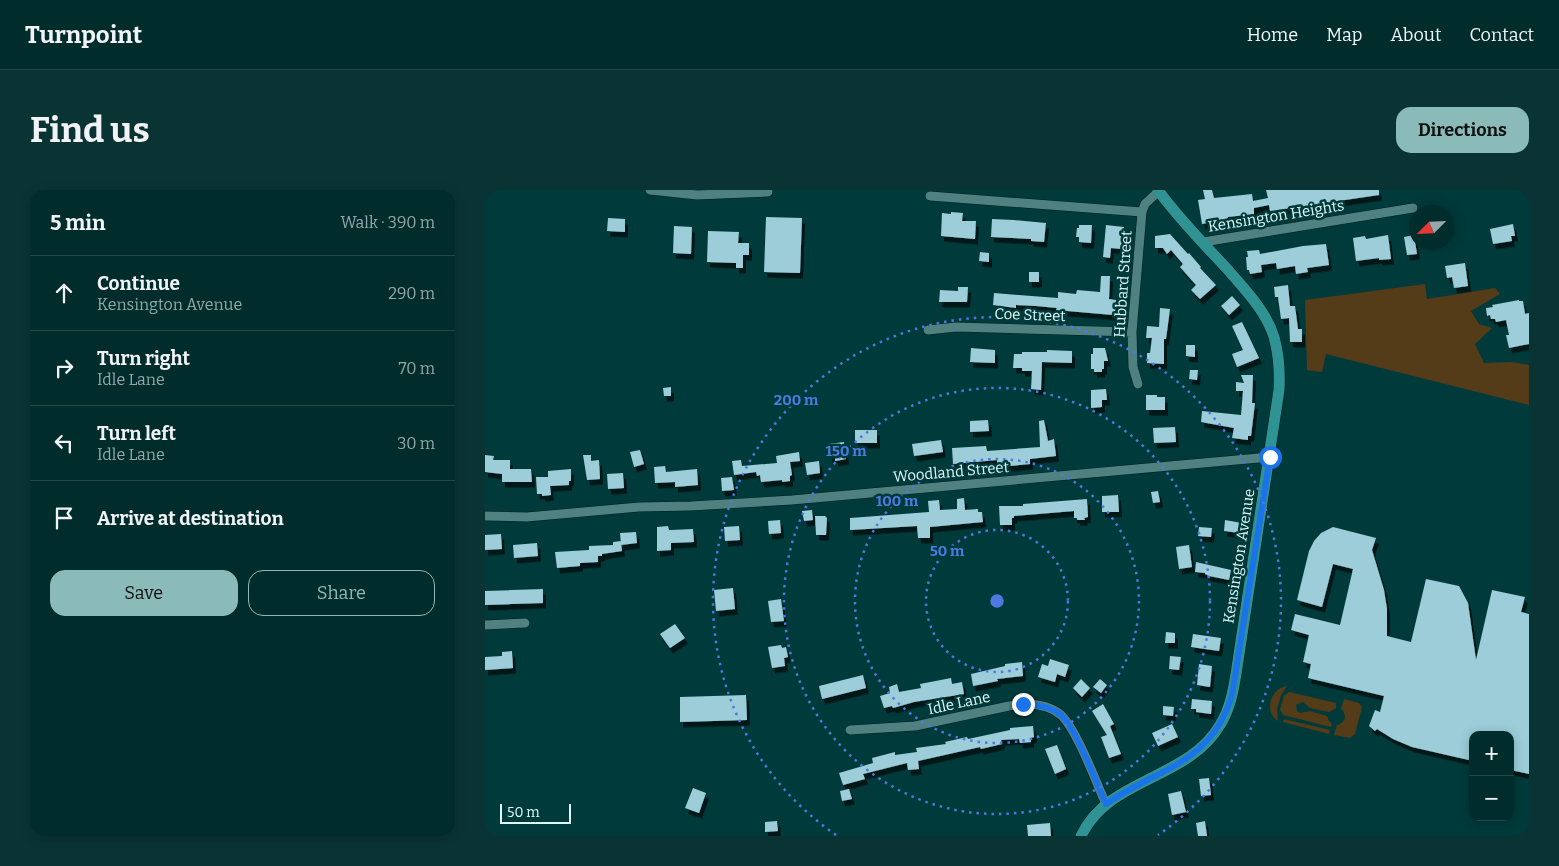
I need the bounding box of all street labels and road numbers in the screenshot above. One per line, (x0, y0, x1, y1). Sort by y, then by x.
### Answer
street label: Kensington Heights (1207, 196, 1345, 236)
street label: Hubbard Street (1110, 229, 1136, 338)
street label: Coe Street (994, 305, 1067, 325)
street label: Woodland Street (892, 458, 1010, 486)
street label: Kensington Avenue (1219, 487, 1259, 625)
street label: Idle Lane (926, 688, 992, 718)

